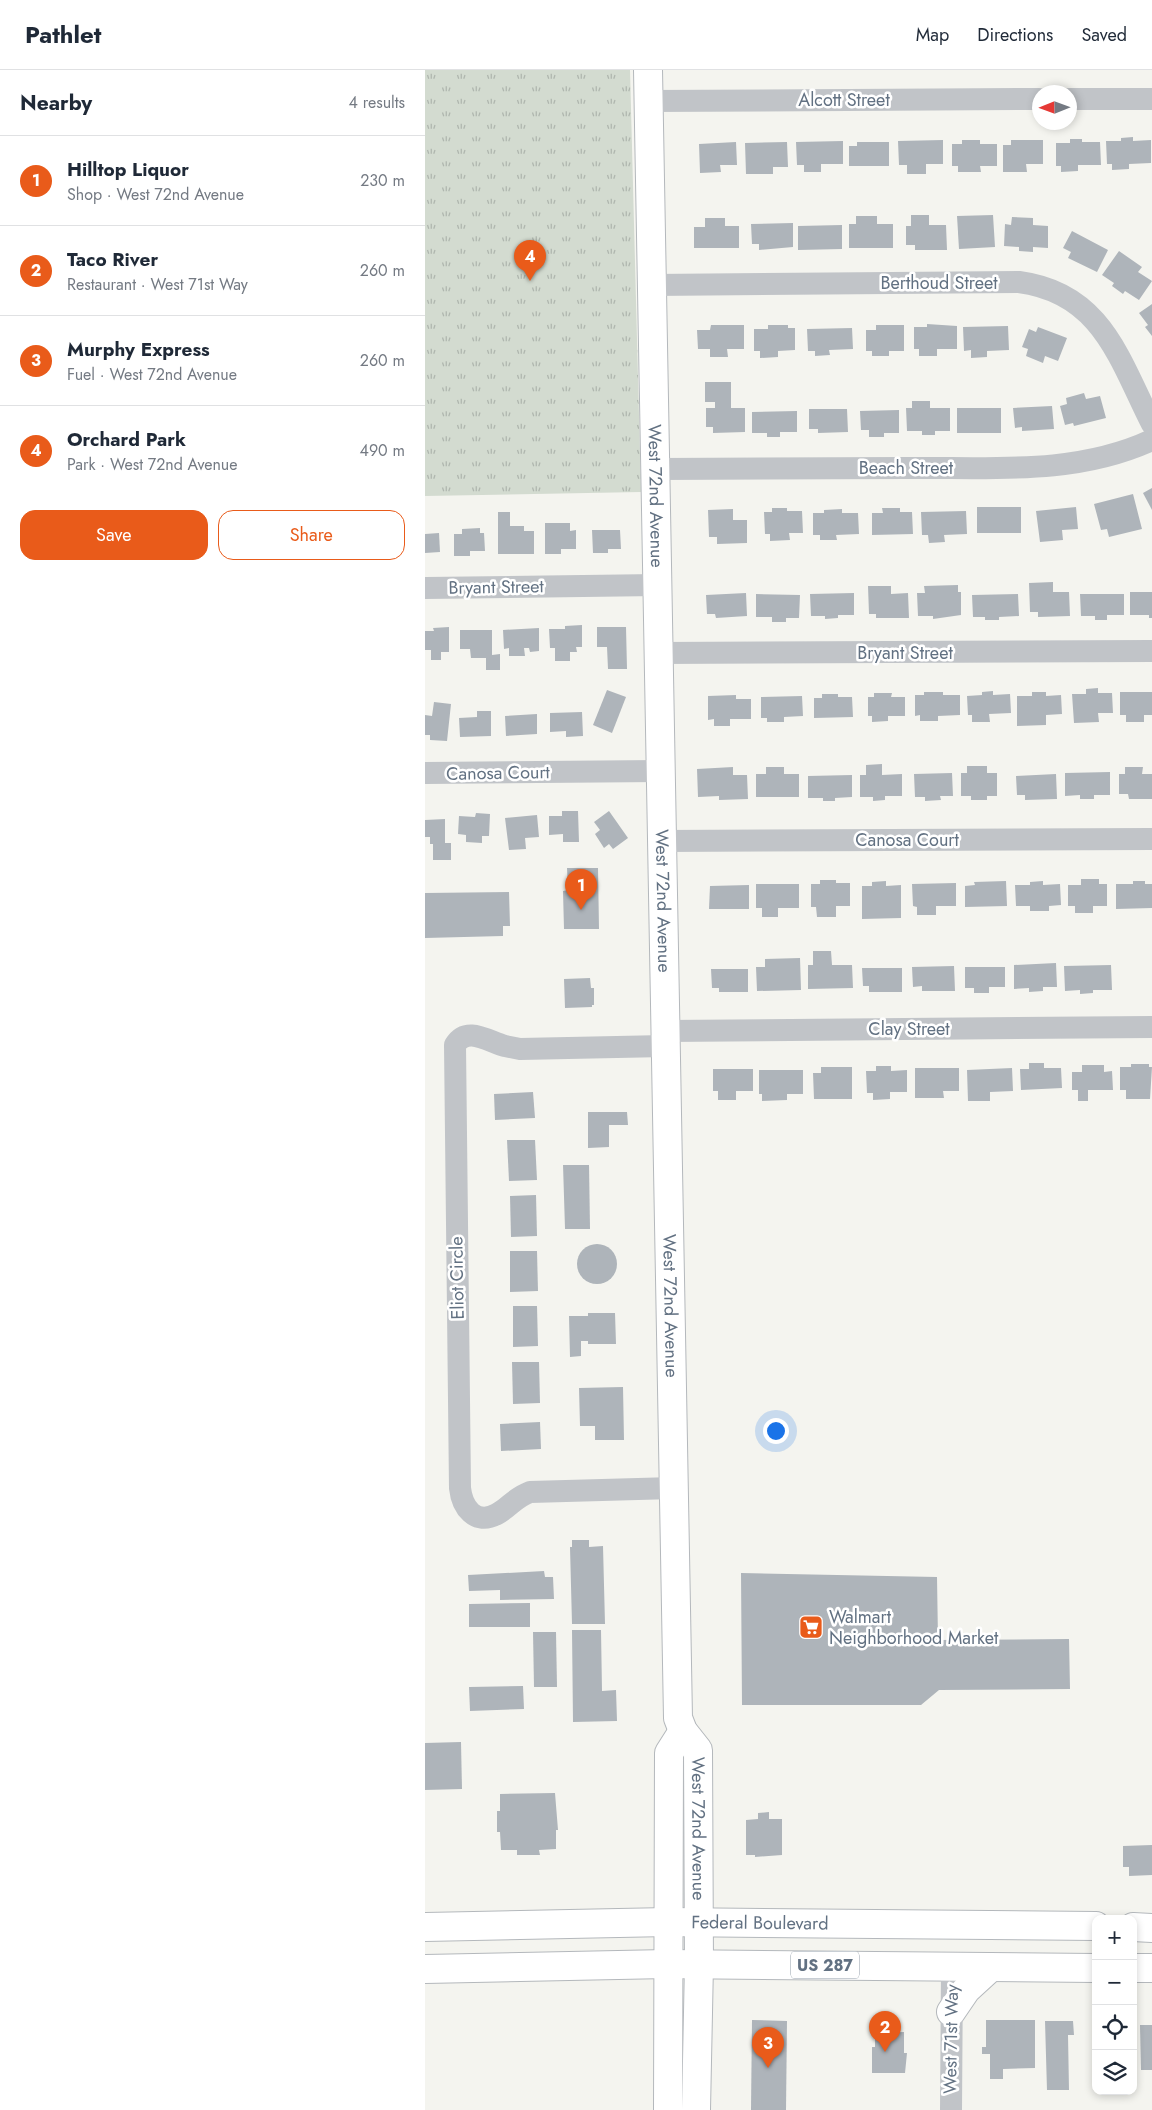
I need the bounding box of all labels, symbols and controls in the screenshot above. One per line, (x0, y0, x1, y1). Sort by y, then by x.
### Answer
text: Pathlet (25, 17, 101, 52)
text: Map (916, 22, 949, 48)
text: Directions (977, 22, 1053, 48)
text: Saved (1081, 22, 1127, 48)
north arrow (1032, 85, 1077, 130)
street label: Alcott Street (798, 87, 890, 113)
text: Nearby (20, 88, 92, 118)
text: 4 results (349, 91, 405, 114)
text: Hilltop Liquor (67, 156, 189, 183)
text: 1 (32, 169, 40, 192)
text: 230 m (360, 169, 405, 192)
text: Shop · West 72nd Avenue (67, 183, 244, 206)
pin: 4 (514, 240, 546, 281)
text: Taco River (67, 246, 158, 273)
text: 2 (31, 259, 41, 282)
text: 260 m (360, 259, 405, 282)
street label: Berthoud Street (880, 270, 998, 296)
text: Restaurant · West 71st Way (67, 273, 248, 296)
text: Murphy Express (67, 336, 210, 363)
text: 3 (31, 349, 41, 372)
text: 260 m (360, 349, 405, 372)
text: Fuel · West 72nd Avenue (67, 363, 237, 386)
street label: West 72nd Avenue (641, 424, 670, 568)
text: Orchard Park (67, 426, 186, 453)
text: 4 (30, 439, 42, 462)
text: 490 m (360, 439, 405, 462)
text: Park · West 72nd Avenue (67, 453, 237, 476)
street label: Beach Street (859, 455, 954, 481)
button: Save (20, 510, 208, 560)
button: Share (218, 510, 405, 560)
street label: Bryant Street (448, 573, 545, 601)
street label: Bryant Street (857, 640, 953, 666)
street label: Canosa Court (446, 759, 551, 787)
street label: Canosa Court (855, 827, 960, 853)
street label: West 72nd Avenue (649, 829, 677, 973)
pin: 1 (565, 869, 597, 910)
street label: Clay Street (868, 1016, 950, 1042)
street label: West 72nd Avenue (656, 1234, 685, 1378)
street label: Eliot Circle (443, 1236, 471, 1320)
your location (763, 1418, 789, 1444)
place label: Walmart Neighborhood Market (829, 1604, 999, 1651)
supermarket icon: Walmart Neighborhood Market (798, 1614, 824, 1640)
street label: West 72nd Avenue (685, 1757, 712, 1900)
street label: Federal Boulevard (691, 1909, 829, 1936)
map controls (1092, 1915, 1137, 2095)
button: + (1092, 1915, 1137, 1960)
road number: US 287 (791, 1952, 859, 1978)
button: − (1092, 1960, 1137, 2005)
street label: West 71st Way (937, 1984, 965, 2094)
button: locate (1092, 2005, 1137, 2050)
pin: 2 (869, 2011, 901, 2052)
pin: 3 (752, 2027, 784, 2068)
button: layers (1092, 2050, 1137, 2095)

